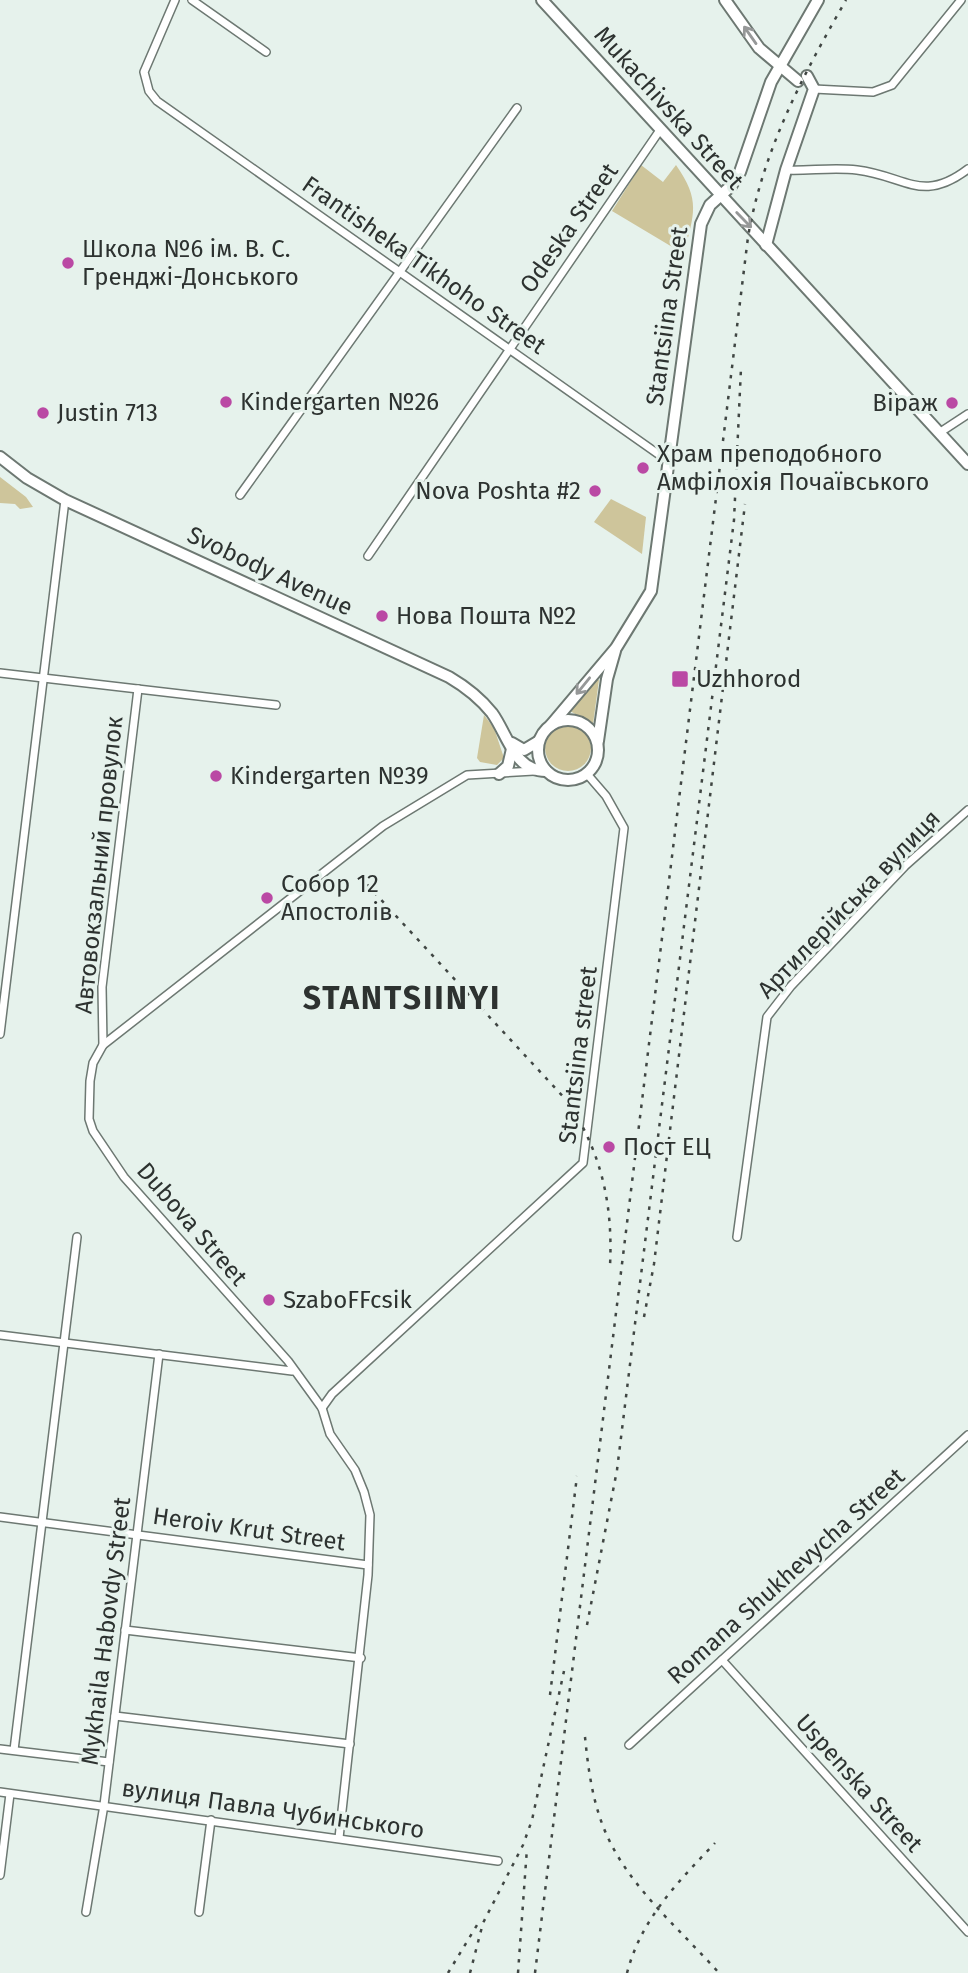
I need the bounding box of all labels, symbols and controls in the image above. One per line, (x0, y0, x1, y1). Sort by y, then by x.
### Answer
street label: Mukachivska Street (589, 21, 750, 195)
one-way arrow (743, 26, 757, 45)
street label: Odeska Street (514, 158, 624, 298)
street label: Frantisheka Tikhoho Street (297, 170, 551, 360)
one-way arrow (735, 211, 752, 228)
street label: Stantsiina Street (641, 224, 693, 407)
place label: Школа №6 ім. В. С. Гренджі-Донського (82, 235, 299, 291)
marker: Школа №6 ім. В. С. Гренджі-Донського (60, 255, 76, 271)
place label: Kindergarten №26 (240, 388, 439, 416)
place label: Віраж (872, 389, 938, 417)
marker: Kindergarten №26 (218, 394, 234, 410)
marker: Віраж (944, 395, 960, 411)
place label: Justin 713 (57, 399, 158, 427)
marker: Justin 713 (35, 405, 51, 421)
place label: Храм преподобного Амфілохія Почаївського (657, 440, 929, 496)
marker: Храм преподобного Амфілохія Почаївського (635, 460, 651, 476)
place label: Nova Poshta #2 (415, 477, 581, 505)
marker: Nova Poshta #2 (587, 483, 603, 499)
street label: Svobody Avenue (183, 520, 357, 622)
place label: Нова Пошта №2 (396, 602, 576, 630)
marker: Нова Пошта №2 (374, 608, 390, 624)
place label: Uzhhorod (696, 665, 801, 693)
marker: Uzhhorod (670, 669, 690, 689)
one-way arrow (575, 676, 590, 694)
street label: Автовокзальний провулок (69, 714, 129, 1015)
place label: Kindergarten №39 (230, 762, 429, 790)
marker: Kindergarten №39 (208, 768, 224, 784)
street label: Артилерійська вулиця (752, 804, 946, 1004)
place label: Собор 12 Апостолів (281, 870, 393, 926)
marker: Собор 12 Апостолів (259, 890, 275, 906)
street label: Stantsiina street (553, 964, 603, 1145)
district label: STANTSIINYI (303, 979, 501, 1017)
place label: Пост ЕЦ (623, 1133, 711, 1161)
marker: Пост ЕЦ (601, 1139, 617, 1155)
street label: Dubova Street (131, 1157, 253, 1291)
place label: SzaboFFcsik (283, 1286, 412, 1314)
marker: SzaboFFcsik (261, 1292, 277, 1308)
street label: Romana Shukhevycha Street (662, 1462, 911, 1690)
street label: Mykhaila Habovdy Street (76, 1495, 136, 1767)
street label: Heroiv Krut Street (151, 1502, 348, 1556)
street label: Uspenska Street (790, 1708, 929, 1858)
street label: вулиця Павла Чубинського (120, 1774, 426, 1844)

